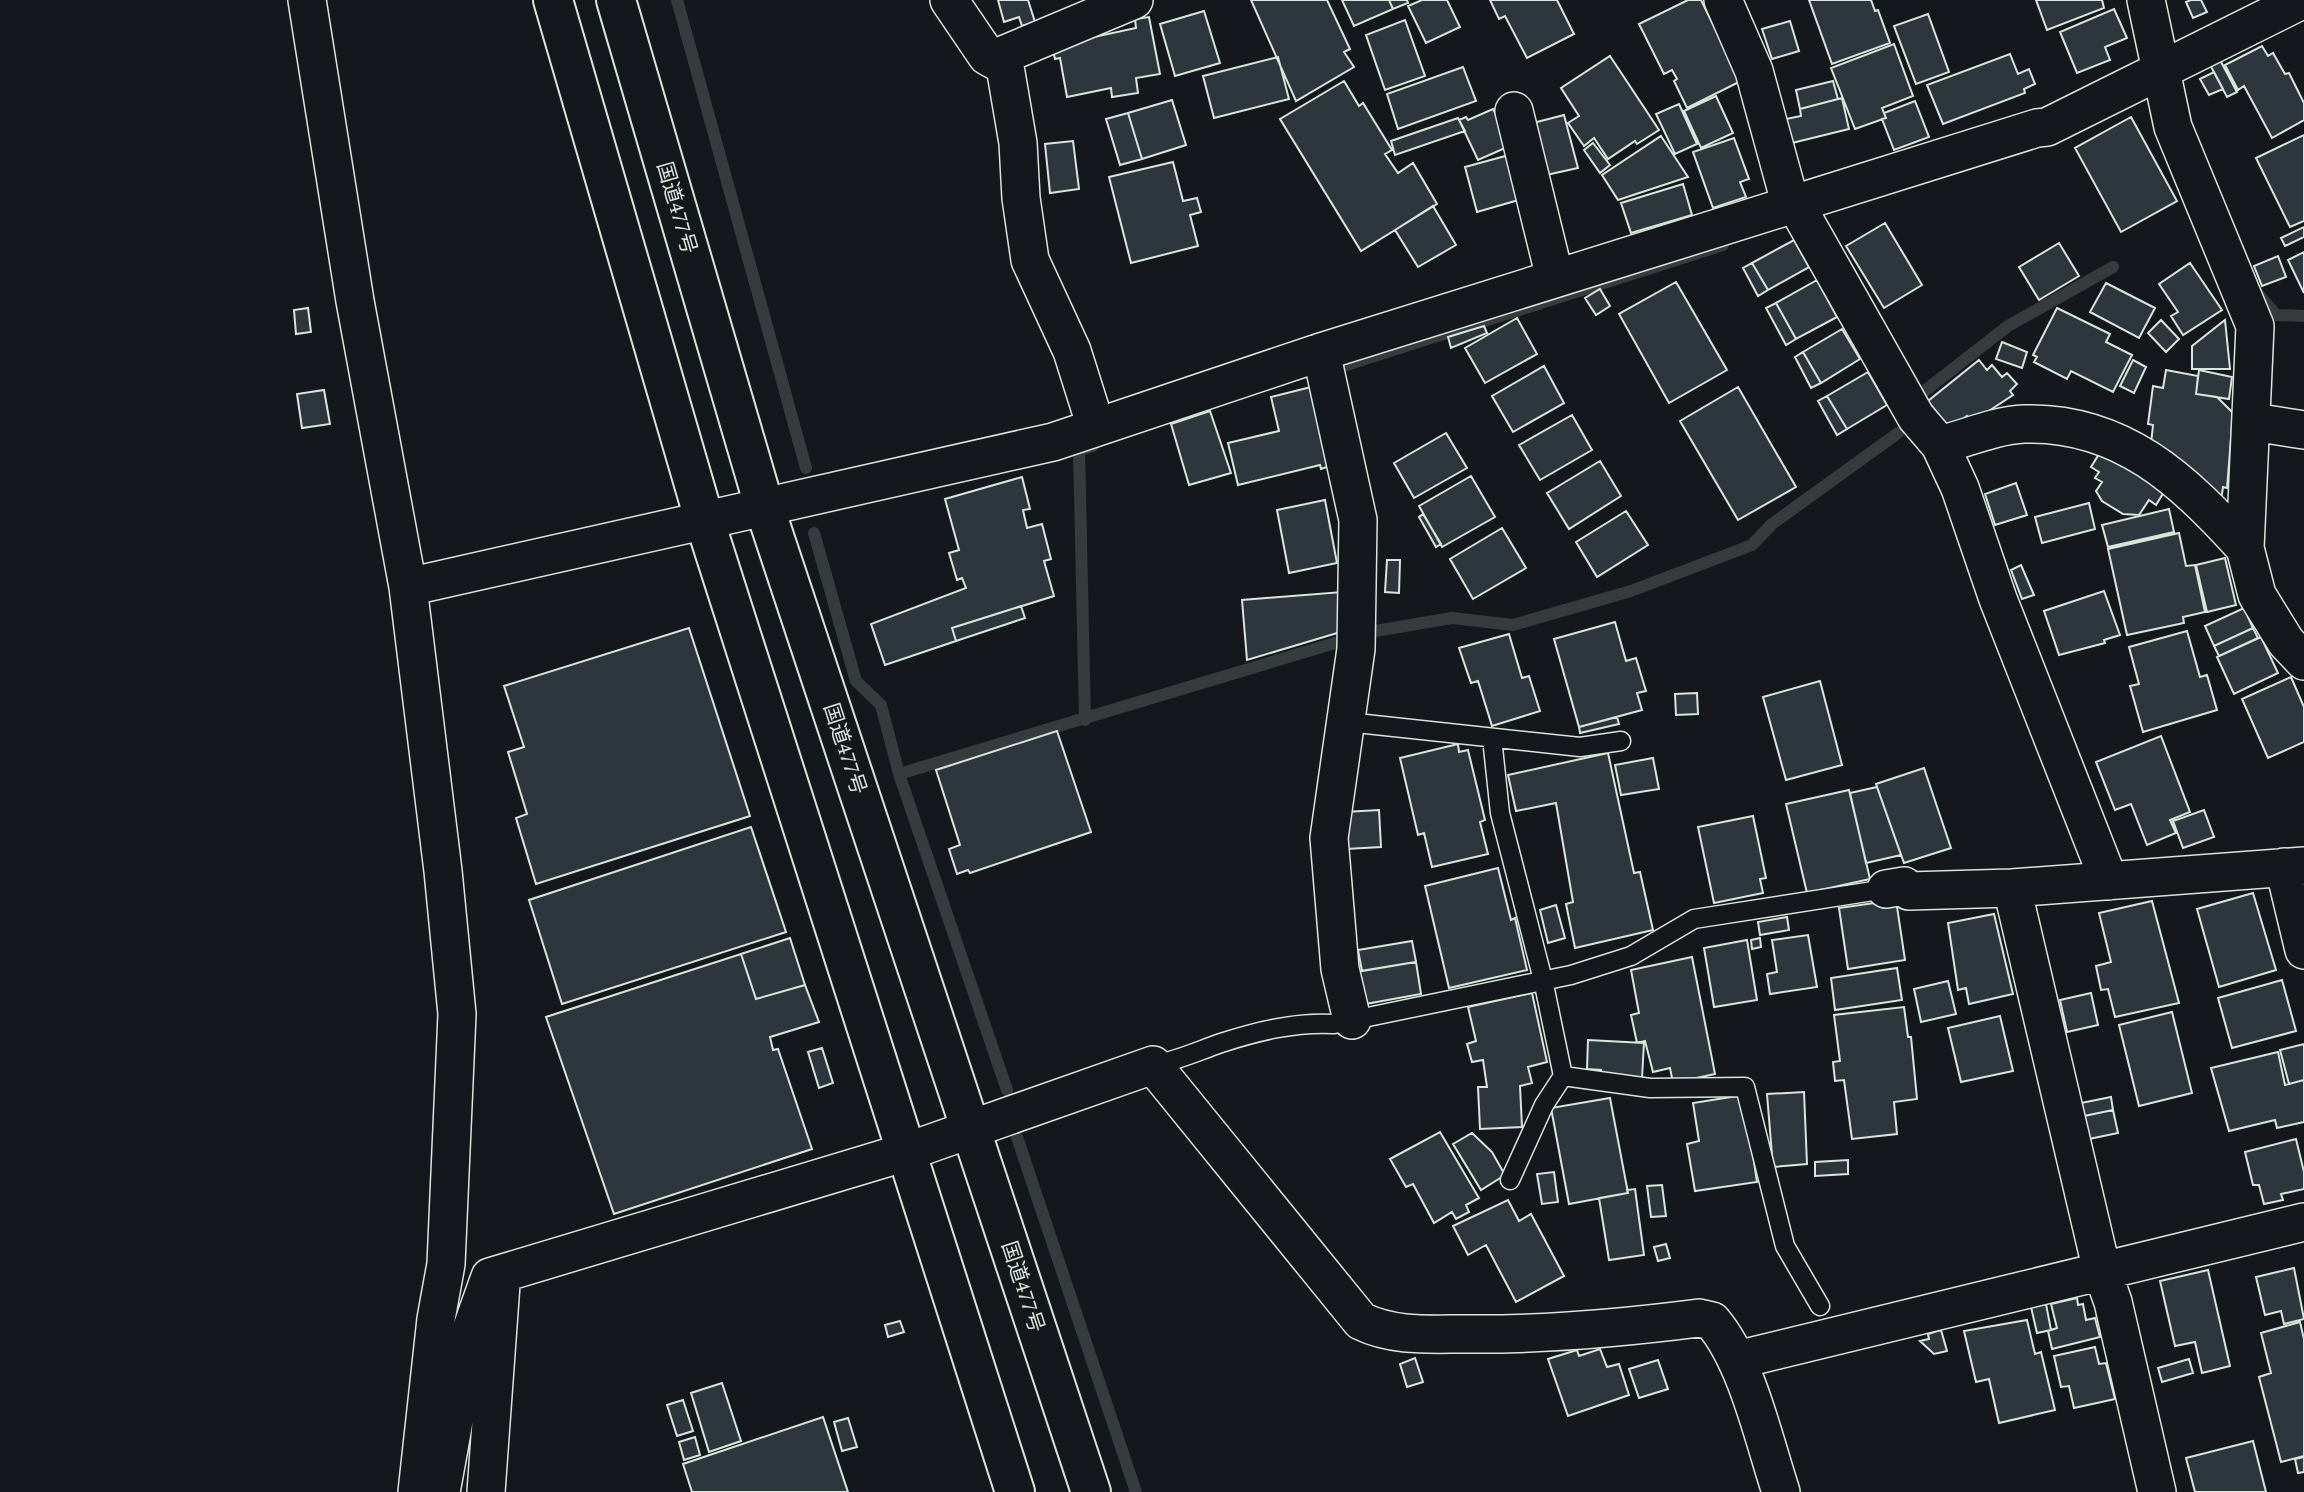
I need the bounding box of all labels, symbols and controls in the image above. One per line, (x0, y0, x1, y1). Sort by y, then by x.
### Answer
street label: 国道477号 (648, 158, 704, 258)
street label: 国道477号 (814, 699, 874, 799)
street label: 国道477号 (992, 1237, 1052, 1337)

